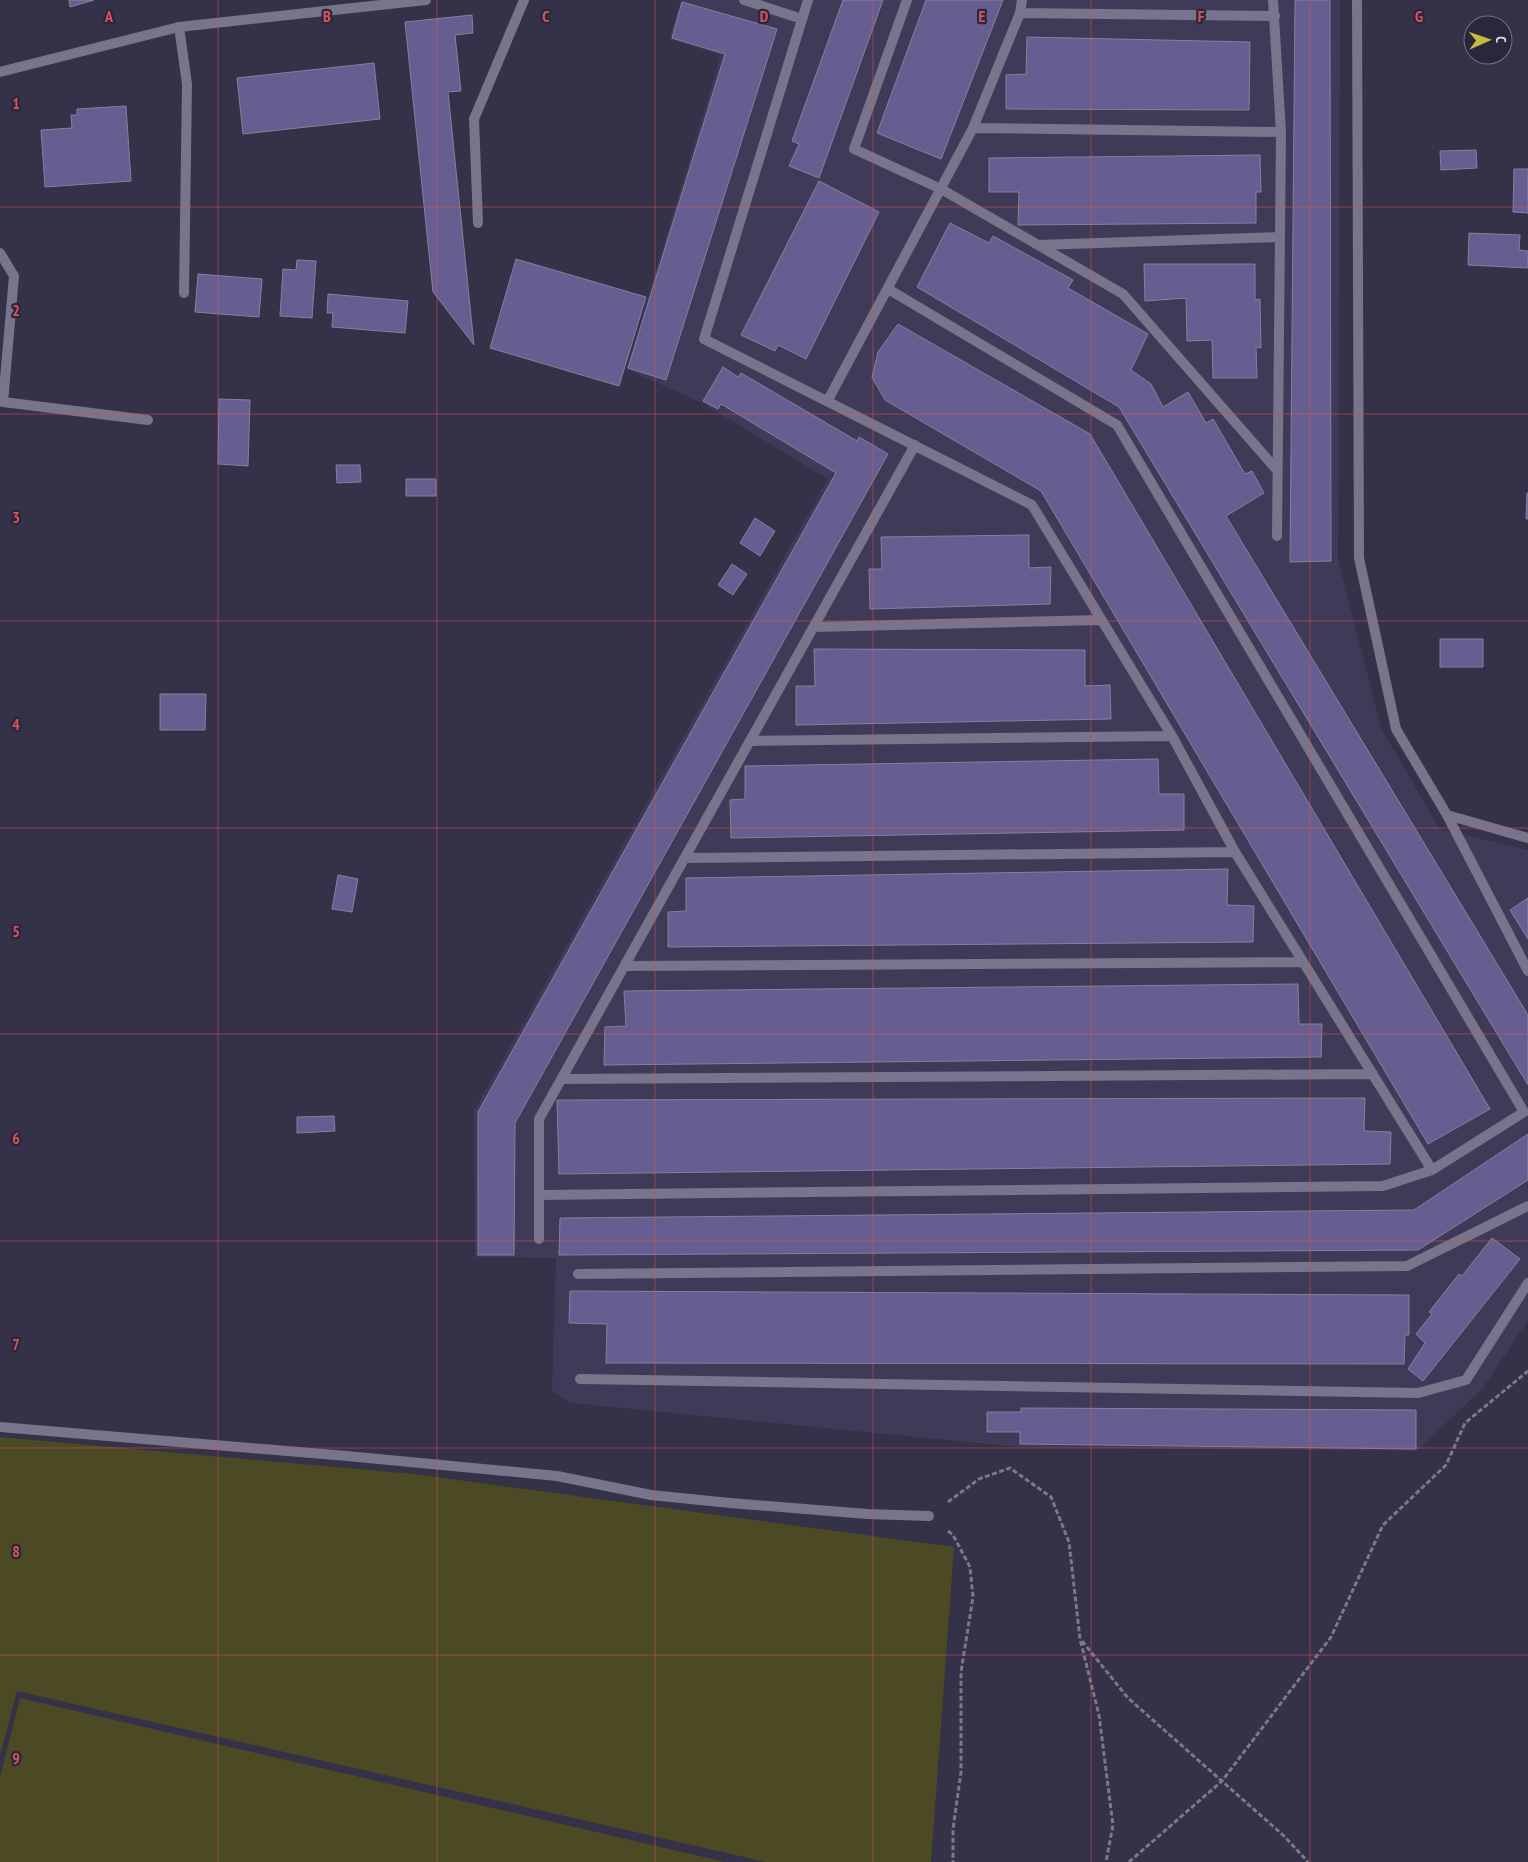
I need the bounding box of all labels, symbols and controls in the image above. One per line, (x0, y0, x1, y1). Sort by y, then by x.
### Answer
text: A (104, 6, 114, 26)
text: B (323, 6, 331, 26)
text: C (542, 6, 550, 26)
text: D (760, 6, 769, 26)
text: E (979, 6, 986, 26)
text: F (1198, 6, 1205, 26)
text: G (1415, 6, 1423, 26)
north arrow (1463, 15, 1513, 65)
text: С (1492, 36, 1510, 44)
text: 1 (12, 93, 20, 113)
text: 2 (12, 300, 20, 320)
text: 3 (12, 507, 20, 527)
text: 4 (12, 714, 20, 734)
text: 5 (12, 921, 20, 941)
text: 6 (12, 1128, 20, 1148)
text: 7 (12, 1334, 20, 1354)
text: 8 (12, 1541, 20, 1561)
text: 9 (12, 1748, 20, 1768)

